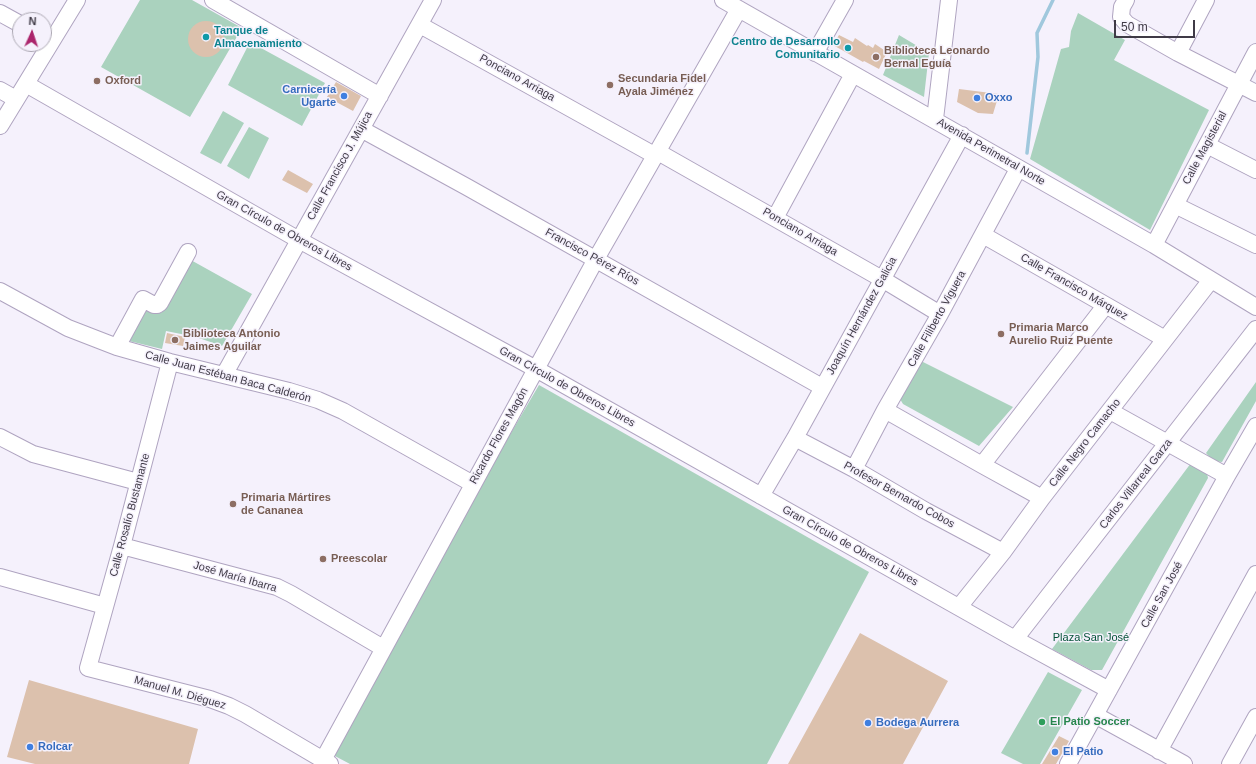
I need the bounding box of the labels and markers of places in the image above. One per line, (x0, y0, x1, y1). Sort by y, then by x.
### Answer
place label: Tanque de Almacenamiento (214, 24, 302, 50)
marker: Tanque de Almacenamiento (201, 32, 211, 42)
place label: Centro de Desarrollo Comunitario (731, 35, 840, 61)
marker: Centro de Desarrollo Comunitario (843, 43, 853, 53)
place label: Biblioteca Leonardo Bernal Eguía (884, 44, 990, 70)
marker: Biblioteca Leonardo Bernal Eguía (871, 52, 881, 62)
place label: Secundaria Fidel Ayala Jiménez (618, 72, 706, 98)
place label: Oxford (105, 74, 141, 88)
marker: Oxford (92, 76, 102, 86)
marker: Secundaria Fidel Ayala Jiménez (605, 80, 615, 90)
place label: Carnicería Ugarte (282, 83, 336, 109)
marker: Carnicería Ugarte (339, 91, 349, 101)
place label: Oxxo (985, 91, 1013, 105)
marker: Oxxo (972, 93, 982, 103)
place label: Primaria Marco Aurelio Ruiz Puente (1009, 321, 1113, 347)
place label: Biblioteca Antonio Jaimes Aguilar (183, 327, 280, 353)
marker: Primaria Marco Aurelio Ruiz Puente (996, 329, 1006, 339)
marker: Biblioteca Antonio Jaimes Aguilar (170, 335, 180, 345)
place label: Primaria Mártires de Cananea (241, 491, 331, 517)
marker: Primaria Mártires de Cananea (228, 499, 238, 509)
place label: Preescolar (331, 552, 387, 566)
marker: Preescolar (318, 554, 328, 564)
place label: El Patio Soccer (1050, 715, 1130, 729)
place label: Bodega Aurrera (876, 716, 959, 730)
marker: El Patio Soccer (1037, 717, 1047, 727)
marker: Bodega Aurrera (863, 718, 873, 728)
place label: Rolcar (38, 740, 72, 754)
marker: Rolcar (25, 742, 35, 752)
place label: El Patio (1063, 745, 1103, 759)
marker: El Patio (1050, 747, 1060, 757)

